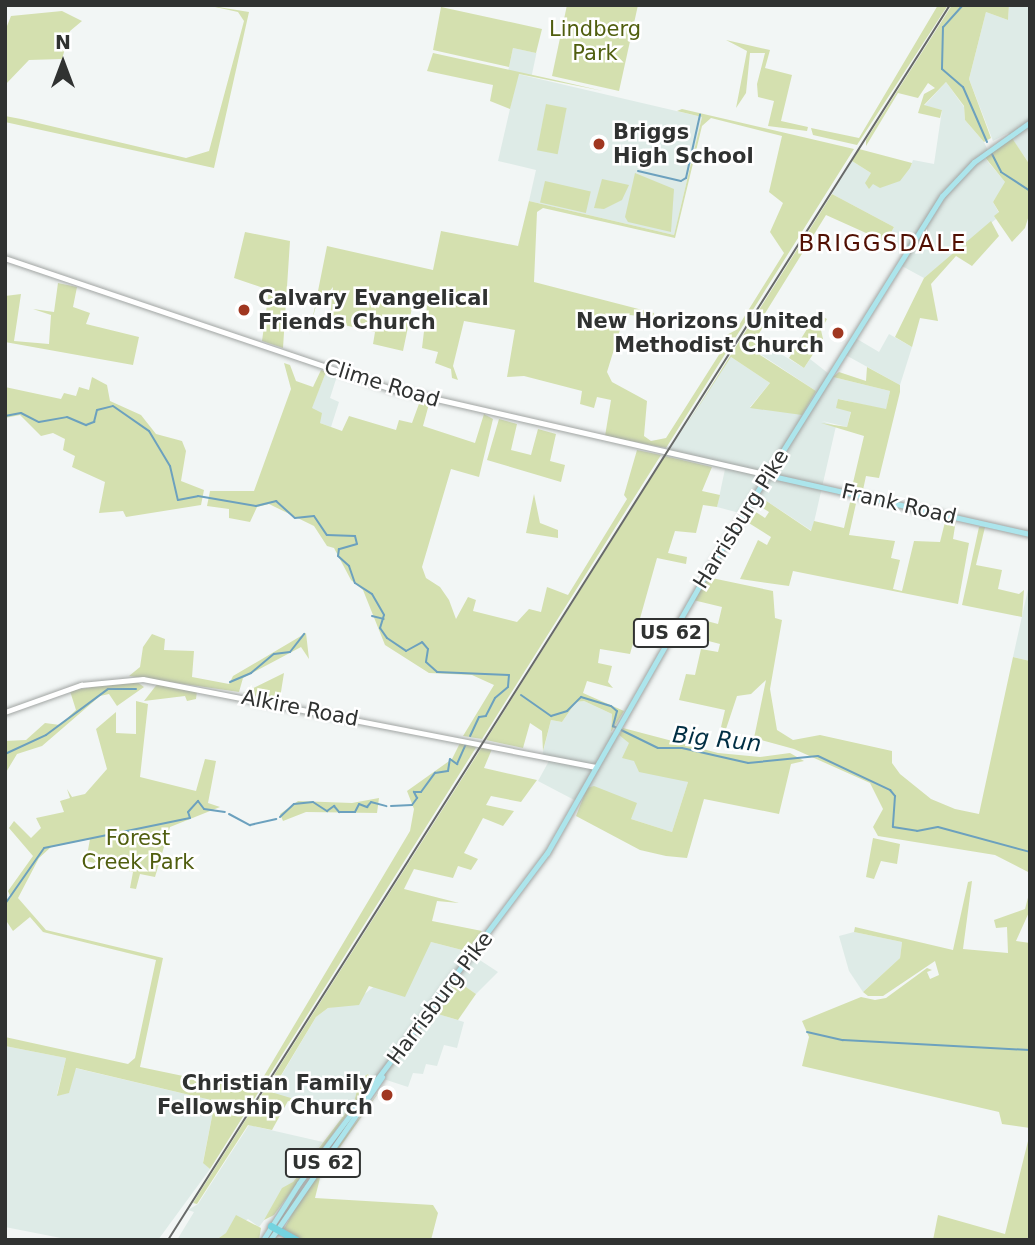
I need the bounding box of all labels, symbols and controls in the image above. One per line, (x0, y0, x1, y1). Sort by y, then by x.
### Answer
park label: Lindberg Park (549, 16, 641, 66)
north arrow (28, 28, 98, 98)
text: N (55, 31, 71, 53)
place label: Briggs High School (613, 119, 754, 169)
marker: Briggs High School (591, 136, 607, 152)
district label: BRIGGSDALE (800, 229, 966, 257)
place label: Calvary Evangelical Friends Church (258, 285, 489, 335)
marker: Calvary Evangelical Friends Church (236, 302, 252, 318)
place label: New Horizons United Methodist Church (576, 308, 824, 358)
marker: New Horizons United Methodist Church (830, 325, 846, 341)
street label: Clime Road (321, 354, 443, 412)
street label: Harrisburg Pike (688, 445, 794, 593)
street label: Frank Road (839, 479, 959, 529)
road number: US 62 (632, 618, 710, 648)
street label: Alkire Road (239, 684, 361, 732)
water label: Big Run (671, 721, 763, 757)
park label: Forest Creek Park (82, 825, 194, 875)
street label: Harrisburg Pike (382, 927, 498, 1069)
place label: Christian Family Fellowship Church (157, 1070, 373, 1120)
marker: Christian Family Fellowship Church (379, 1087, 395, 1103)
road number: US 62 (284, 1148, 362, 1178)

